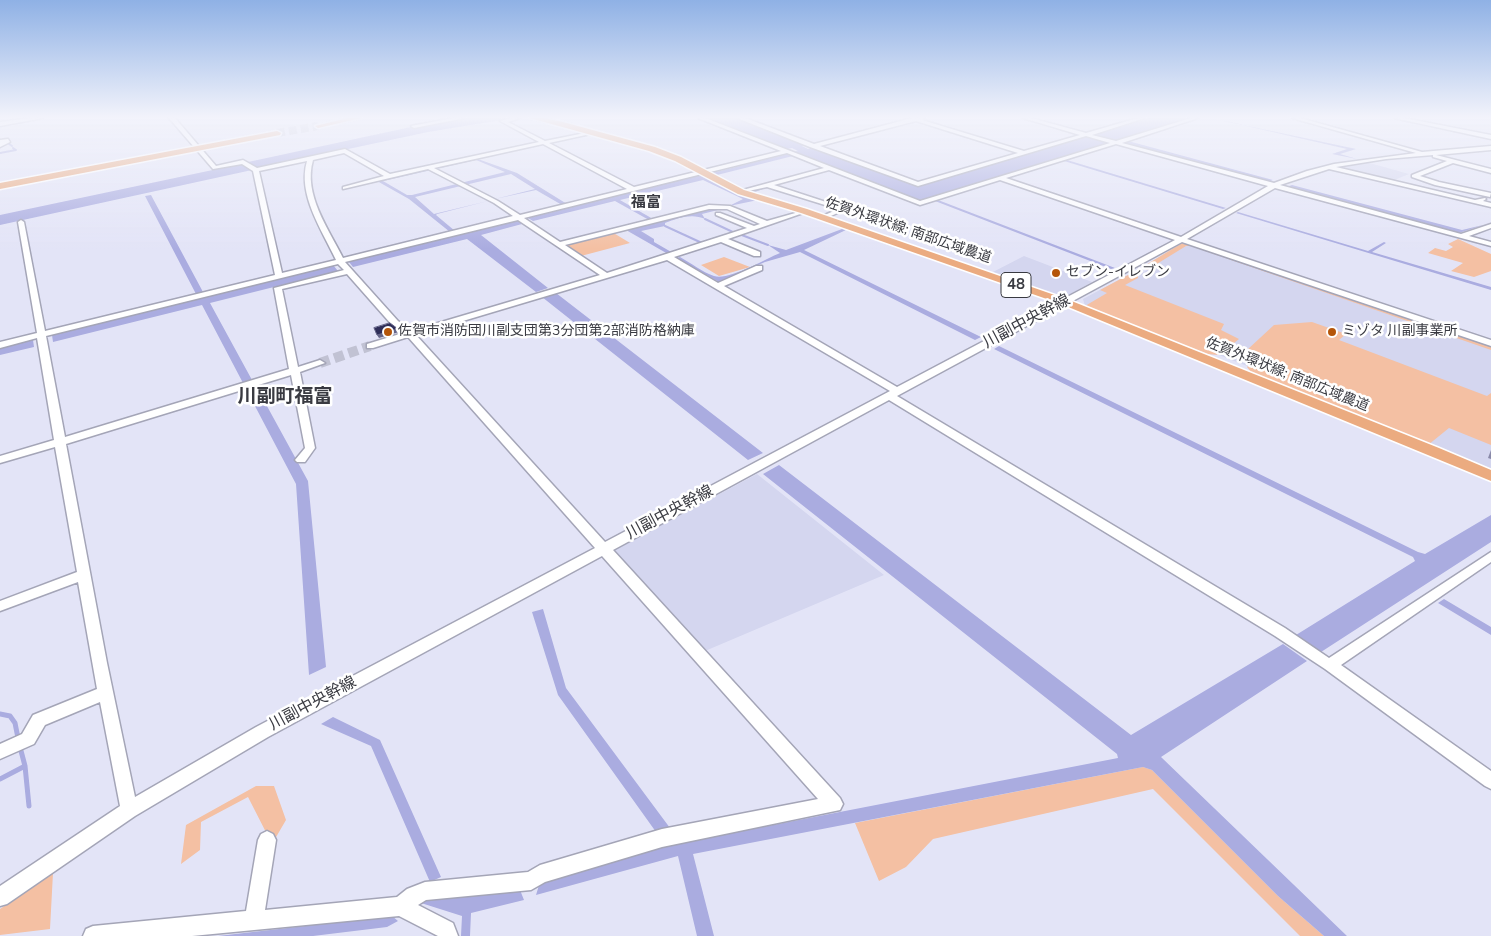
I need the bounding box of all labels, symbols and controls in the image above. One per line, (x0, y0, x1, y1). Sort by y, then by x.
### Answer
district label: 福富 (631, 194, 661, 212)
street label: 佐賀外環状線; 南部広域農道 (823, 195, 993, 267)
place label: セブン-イレブン (1066, 265, 1170, 281)
marker: セブン-イレブン (1050, 267, 1062, 279)
road number: 48 (1001, 272, 1031, 298)
street label: 川副中央幹線 (980, 291, 1074, 353)
place label: 佐賀市消防団川副支団第3分団第2部消防格納庫 (398, 324, 695, 340)
place label: ミゾタ 川副事業所 (1342, 324, 1458, 340)
marker: 佐賀市消防団川副支団第3分団第2部消防格納庫 (382, 326, 394, 338)
marker: ミゾタ 川副事業所 (1326, 326, 1338, 338)
street label: 佐賀外環状線; 南部広域農道 (1203, 334, 1371, 416)
district label: 川副町福富 (238, 386, 332, 408)
street label: 川副中央幹線 (623, 482, 717, 544)
street label: 川副中央幹線 (266, 673, 360, 735)

